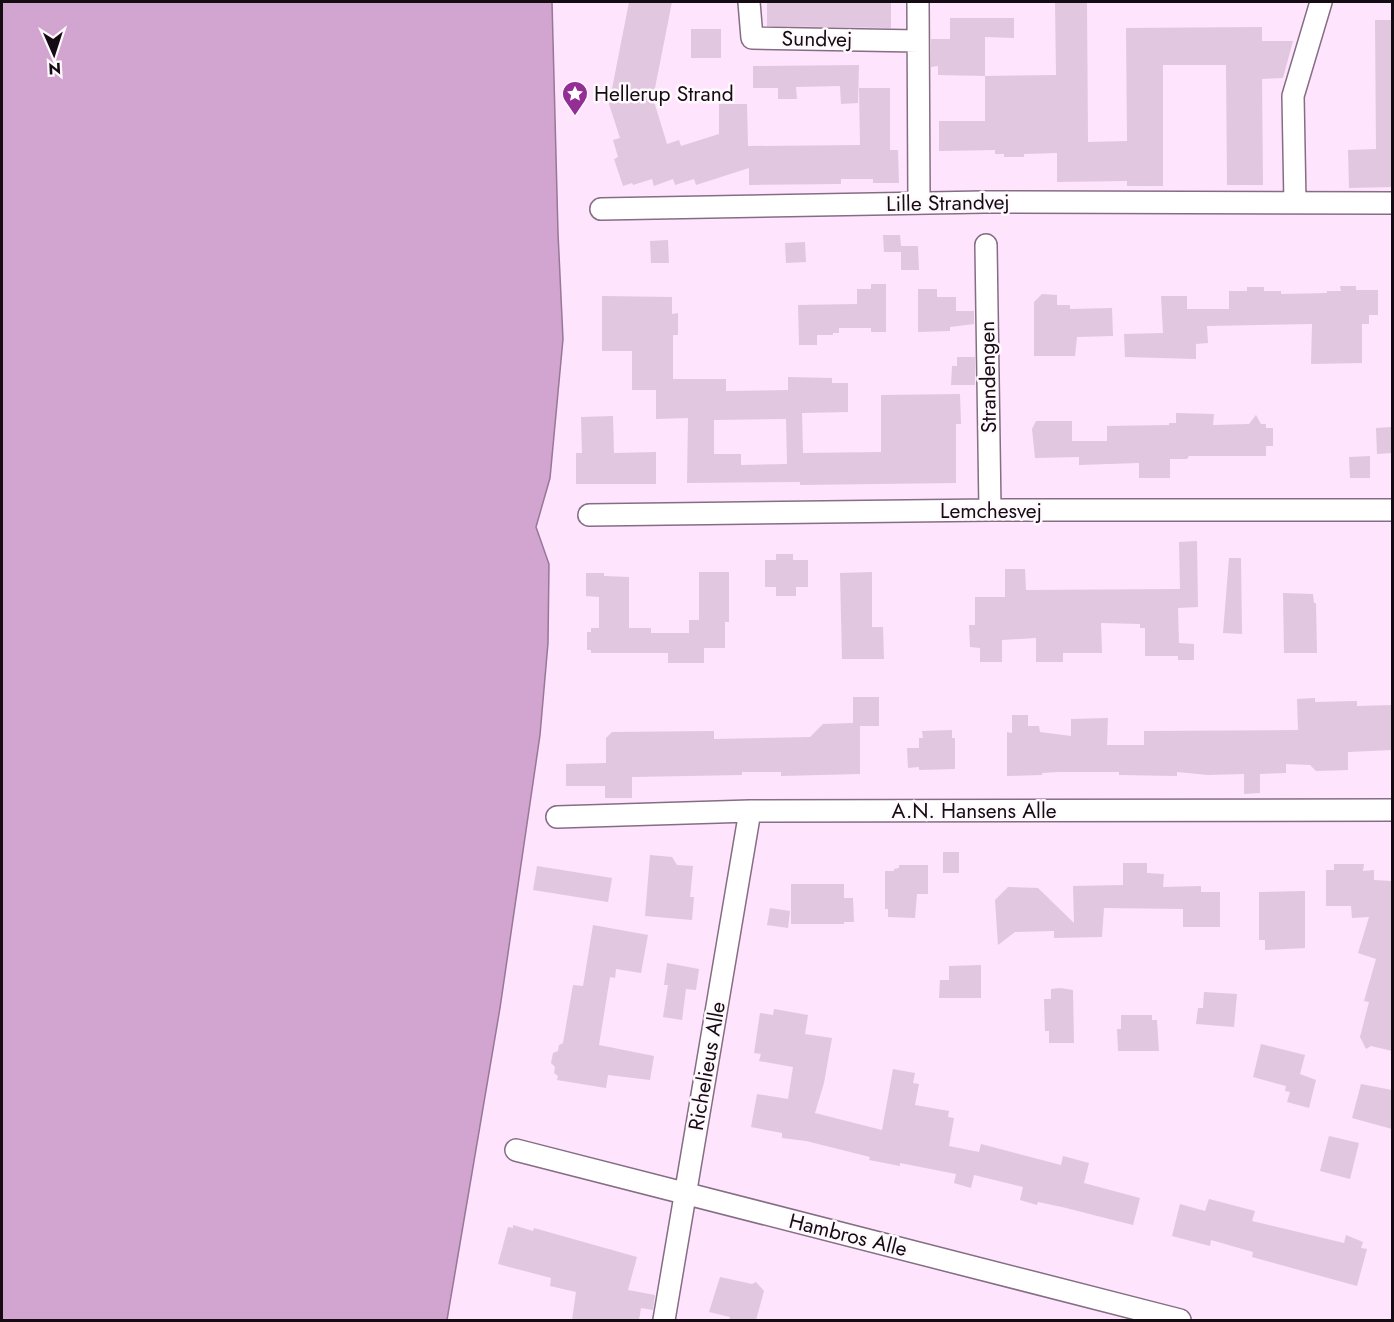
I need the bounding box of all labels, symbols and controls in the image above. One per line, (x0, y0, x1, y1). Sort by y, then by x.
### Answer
street label: Sundvej (781, 23, 853, 55)
north arrow (24, 24, 84, 84)
text: N (48, 57, 62, 80)
place icon: Hellerup Strand (560, 79, 590, 117)
place label: Hellerup Strand (594, 79, 734, 109)
street label: Lille Strandvej (886, 187, 1010, 219)
street label: Strandengen (972, 320, 1004, 434)
street label: Lemchesvej (940, 496, 1042, 526)
street label: A.N. Hansens Alle (891, 796, 1057, 826)
street label: Richelieus Alle (681, 999, 733, 1133)
street label: Hambros Alle (786, 1206, 910, 1264)

